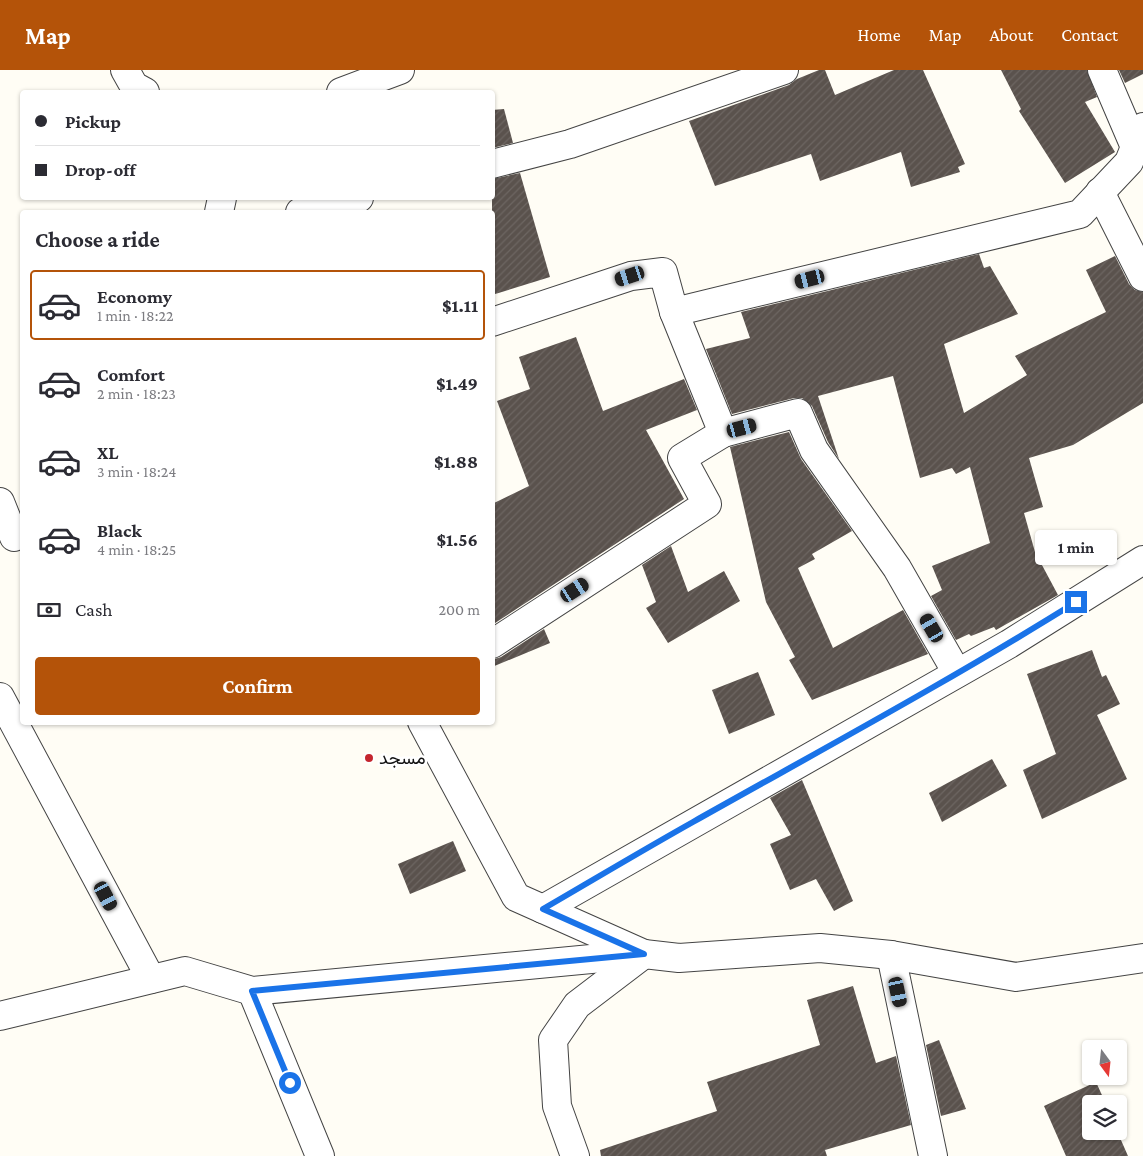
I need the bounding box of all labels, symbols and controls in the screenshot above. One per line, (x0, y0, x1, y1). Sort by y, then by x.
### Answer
text: Map (25, 22, 71, 49)
text: Home (858, 25, 901, 45)
text: Map (929, 25, 961, 45)
text: About (989, 25, 1033, 45)
text: Contact (1061, 25, 1118, 45)
text: Pickup (65, 111, 121, 132)
text: Drop-off (65, 159, 136, 180)
text: Choose a ride (35, 227, 160, 252)
car (613, 264, 646, 288)
car (793, 268, 826, 290)
icon: car (37, 283, 82, 328)
text: Economy (97, 286, 172, 307)
text: $1.11 (442, 295, 478, 316)
text: 1 min · 18:22 (97, 307, 174, 324)
icon: car (37, 361, 82, 406)
text: Comfort (97, 364, 165, 385)
text: $1.49 (436, 373, 478, 394)
text: 2 min · 18:23 (97, 385, 176, 402)
car (725, 417, 758, 439)
icon: car (37, 439, 82, 484)
text: XL (97, 442, 119, 463)
text: $1.88 (434, 451, 478, 472)
text: 3 min · 18:24 (97, 463, 176, 480)
icon: car (37, 517, 82, 562)
text: Black (97, 520, 142, 541)
text: $1.56 (436, 529, 478, 550)
callout: 1 min (1035, 530, 1117, 564)
text: 1 min (1058, 539, 1094, 556)
text: 4 min · 18:25 (97, 541, 176, 558)
car (558, 576, 591, 604)
route end (1065, 591, 1087, 613)
icon: cash (35, 596, 63, 624)
text: Cash (75, 599, 113, 620)
text: 200 m (438, 601, 480, 618)
car (918, 611, 945, 645)
button: Confirm (35, 657, 480, 715)
place label: مسجد (379, 748, 426, 768)
marker: مسجد (363, 752, 375, 764)
car (92, 879, 119, 913)
car (887, 976, 908, 1008)
north arrow (1082, 1040, 1128, 1085)
map controls (1082, 1040, 1127, 1140)
route start (279, 1072, 301, 1094)
button: layers (1082, 1095, 1127, 1140)

